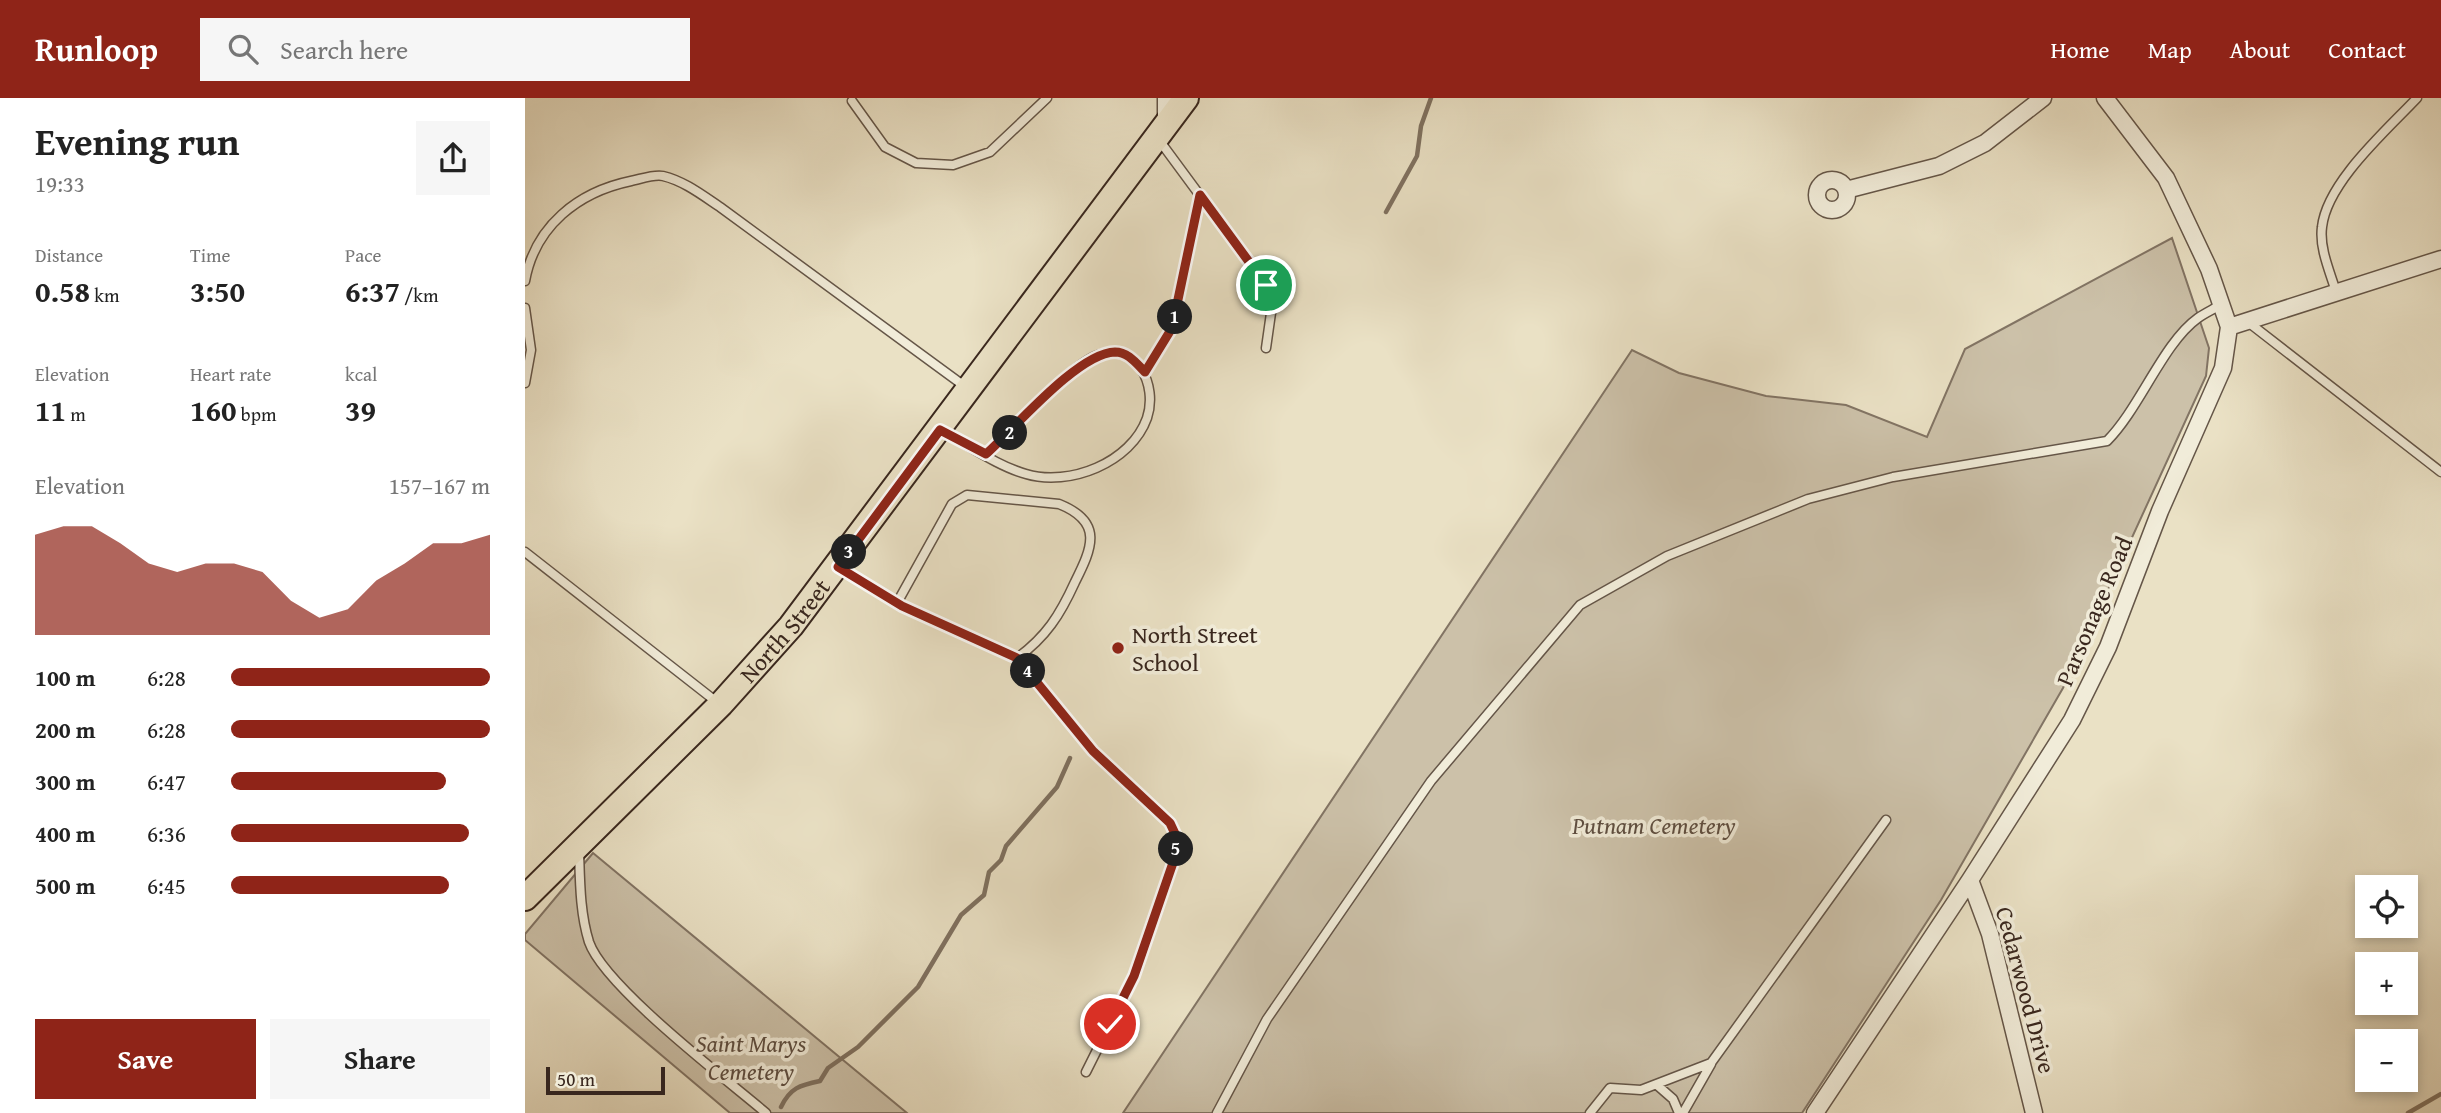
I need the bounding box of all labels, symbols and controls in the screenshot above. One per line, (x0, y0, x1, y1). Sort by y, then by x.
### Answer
search box (200, 18, 690, 81)
text: Runloop (35, 25, 158, 73)
icon: search (224, 30, 262, 68)
text: Search here (280, 30, 408, 69)
text: Home (2051, 32, 2110, 67)
text: Map (2148, 32, 2192, 67)
text: About (2230, 32, 2290, 67)
text: Contact (2328, 32, 2406, 67)
text: Evening run (35, 113, 239, 169)
button: share (416, 121, 490, 195)
text: 19:33 (35, 167, 85, 200)
text: Distance (35, 241, 103, 269)
text: Time (190, 241, 230, 269)
text: Pace (345, 241, 382, 269)
pin (1236, 255, 1296, 315)
icon: arrive (1247, 266, 1285, 304)
text: 0.58 (35, 269, 90, 313)
text: 3:50 (190, 269, 245, 313)
text: 6:37 (345, 269, 400, 313)
text: km (90, 281, 119, 309)
text: /km (400, 281, 438, 309)
pin: 1 (1157, 300, 1193, 334)
text: 1 (1170, 302, 1179, 330)
text: Elevation (35, 360, 109, 388)
text: Heart rate (190, 360, 271, 388)
text: kcal (345, 360, 377, 388)
text: 11 (35, 388, 66, 432)
text: 160 (190, 388, 237, 432)
text: 39 (345, 388, 376, 432)
text: m (66, 400, 86, 428)
text: bpm (237, 400, 276, 428)
pin: 2 (993, 416, 1028, 450)
text: 2 (1005, 418, 1014, 446)
text: Elevation (35, 469, 125, 502)
text: 157–167 m (389, 469, 490, 502)
street label: Parsonage Road (2047, 531, 2141, 691)
pin: 3 (831, 534, 867, 570)
text: 3 (844, 537, 853, 565)
street label: North Street (731, 571, 838, 690)
place label: North Street School (1132, 617, 1258, 680)
marker: North Street School (1110, 640, 1126, 656)
pin: 4 (1011, 654, 1045, 688)
text: 4 (1023, 656, 1032, 684)
text: 100 m (35, 661, 96, 694)
text: 6:28 (147, 661, 186, 694)
text: 200 m (35, 713, 96, 746)
text: 6:28 (147, 713, 186, 746)
text: 300 m (35, 765, 96, 798)
text: 6:47 (147, 765, 186, 798)
park label: Putnam Cemetery (1571, 808, 1736, 843)
text: 400 m (35, 817, 96, 850)
text: 6:36 (147, 817, 186, 850)
pin: 5 (1159, 832, 1193, 866)
text: 5 (1171, 834, 1180, 862)
text: 500 m (35, 869, 96, 902)
text: 6:45 (147, 869, 186, 902)
map controls (2355, 875, 2418, 1092)
button: locate (2355, 875, 2418, 938)
street label: Cedarwood Drive (1987, 903, 2065, 1077)
button: + (2355, 952, 2418, 1015)
pin (1080, 994, 1140, 1054)
icon: check (1091, 1005, 1129, 1043)
button: Save (35, 1019, 256, 1099)
button: Share (270, 1019, 490, 1099)
park label: Saint Marys Cemetery (696, 1026, 807, 1089)
button: − (2355, 1029, 2418, 1092)
scale bar (546, 1064, 665, 1096)
text: 50 m (557, 1065, 595, 1093)

